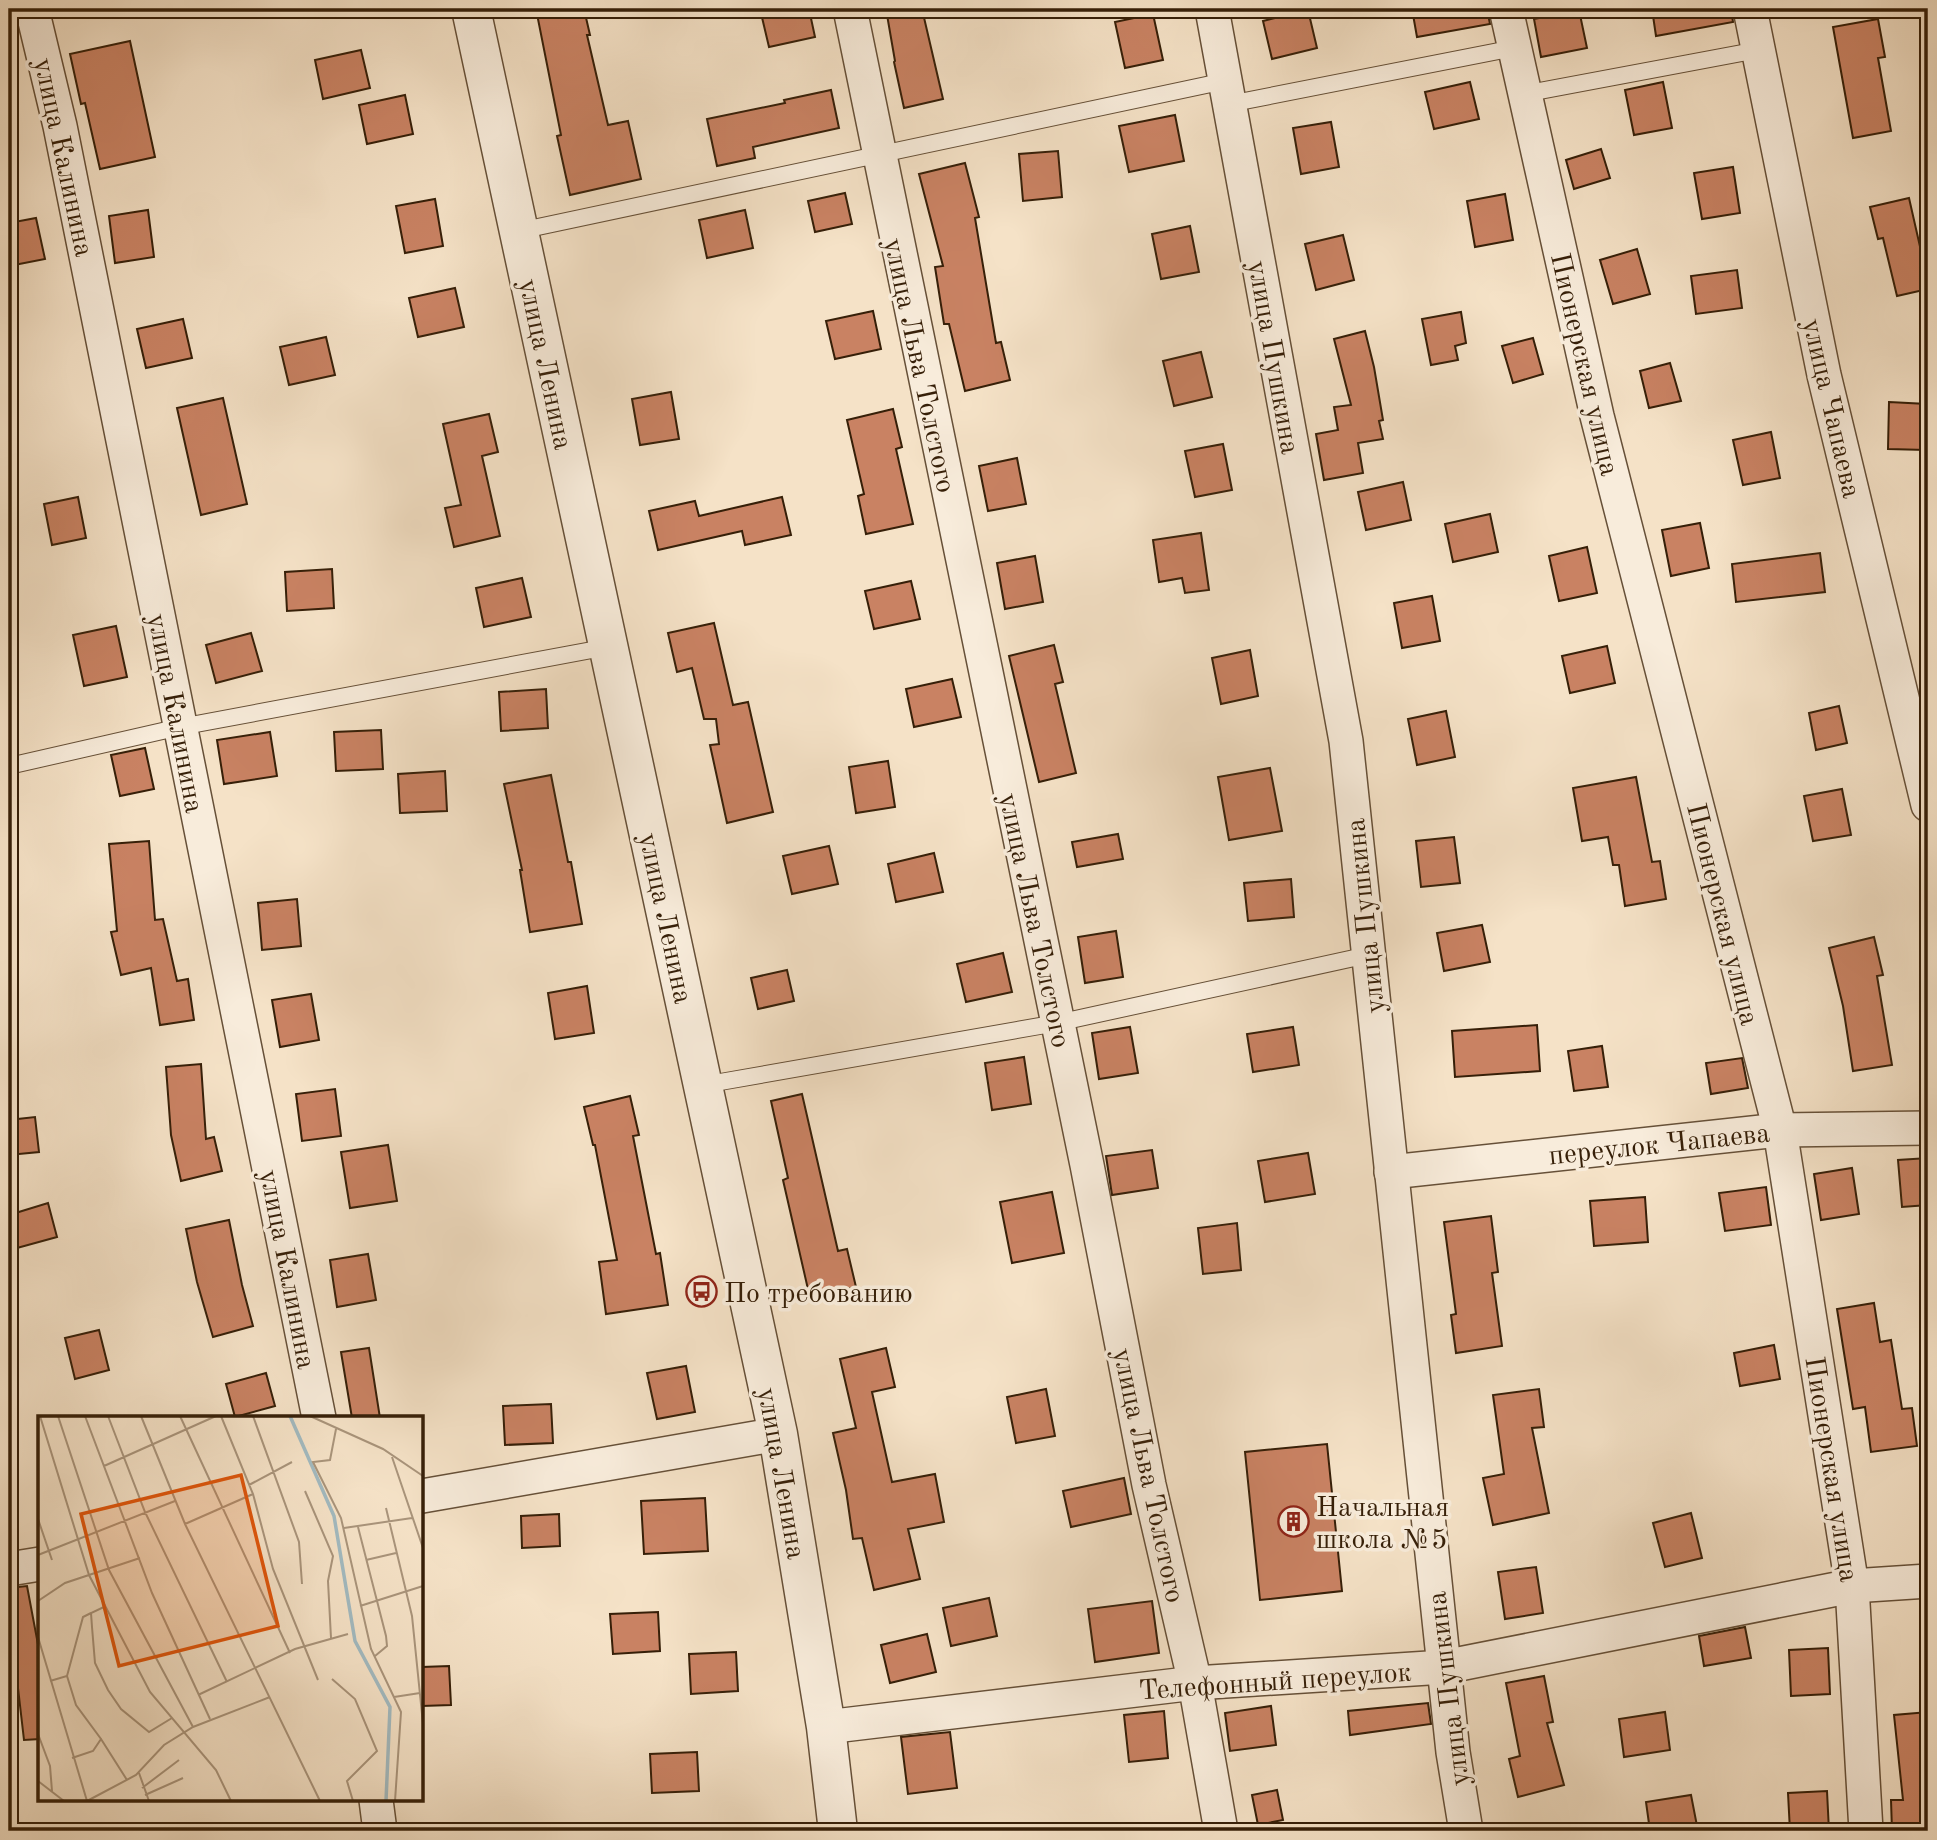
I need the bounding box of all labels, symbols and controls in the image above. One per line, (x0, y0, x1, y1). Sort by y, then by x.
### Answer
street label: улица Калинина (27, 56, 97, 260)
street label: улица Льва Толстого (877, 236, 959, 495)
street label: Пионерская улица (1544, 251, 1622, 479)
street label: улица Пушкина (1241, 259, 1303, 457)
street label: улица Ленина (512, 277, 576, 453)
street label: улица Чапаева (1796, 316, 1864, 501)
street label: улица Калинина (141, 612, 207, 816)
street label: улица Льва Толстого (992, 791, 1074, 1050)
street label: Пионерская улица (1680, 801, 1762, 1029)
street label: улица Пушкина (1343, 817, 1391, 1015)
street label: улица Ленина (632, 831, 696, 1007)
street label: переулок Чапаева (1547, 1120, 1772, 1172)
street label: улица Калинина (253, 1168, 319, 1372)
bus stop icon: По требованию (684, 1275, 718, 1309)
place label: По требованию (724, 1281, 912, 1309)
street label: улица Льва Толстого (1106, 1346, 1188, 1605)
street label: Пионерская улица (1798, 1355, 1862, 1584)
street label: улица Ленина (751, 1386, 809, 1562)
inset map (38, 1416, 424, 1801)
place label: Начальная школа №5 (1316, 1495, 1449, 1555)
building icon: Начальная школа №5 (1276, 1505, 1310, 1539)
street label: улица Пушкина (1424, 1589, 1476, 1788)
street label: Телефонный переулок (1138, 1659, 1413, 1706)

